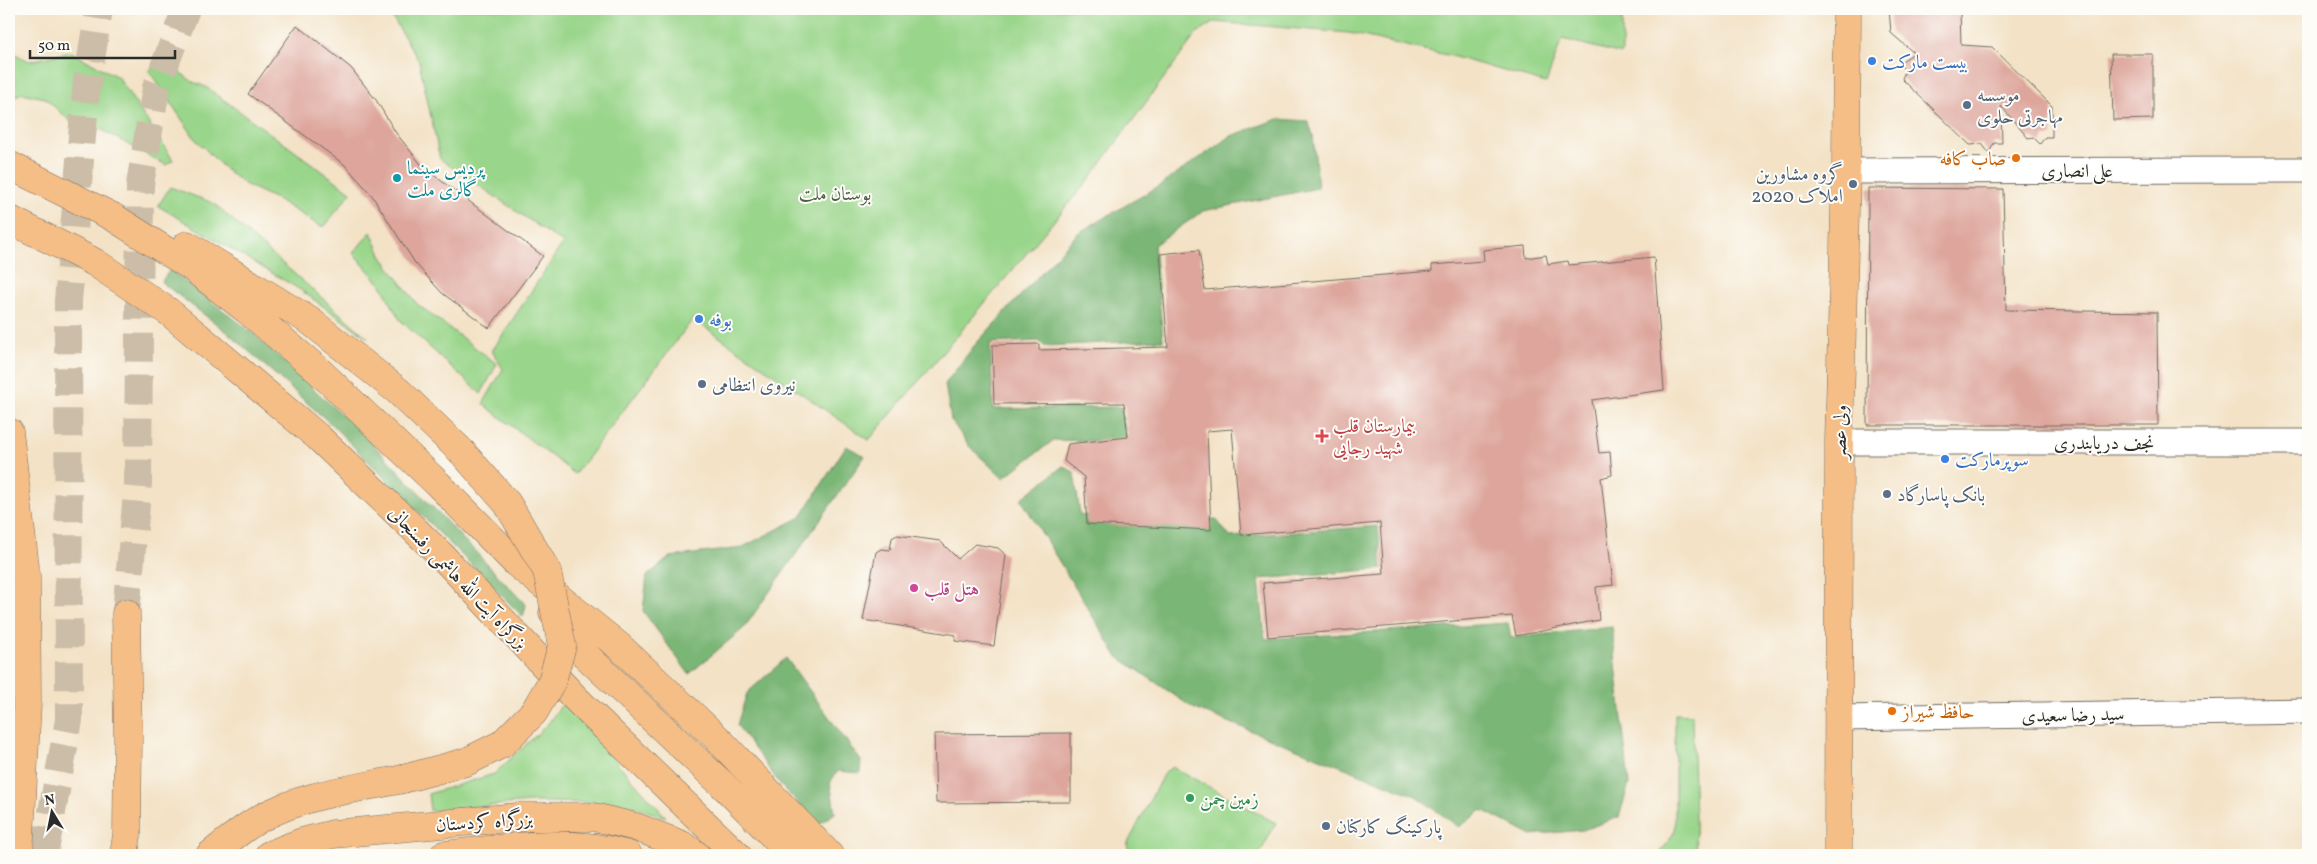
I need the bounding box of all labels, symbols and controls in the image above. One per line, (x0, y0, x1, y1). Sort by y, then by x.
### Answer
scale bar (30, 28, 175, 60)
text: 50 m (38, 36, 70, 57)
place label: بیست مارکت (1882, 50, 1968, 76)
marker: بیست مارکت (1866, 55, 1878, 67)
place label: موسسه مهاجرتی حلوی (1977, 83, 2063, 131)
marker: موسسه مهاجرتی حلوی (1961, 99, 1973, 111)
place label: صاب کافه (1939, 147, 2006, 173)
marker: صاب کافه (2010, 152, 2022, 164)
place label: پردیس سینما گالری ملت (407, 156, 486, 204)
street label: علی انصاری (2041, 159, 2113, 185)
place label: گروه مشاورین املاک 2020 (1751, 161, 1843, 210)
marker: پردیس سینما گالری ملت (391, 172, 403, 184)
marker: گروه مشاورین املاک 2020 (1847, 178, 1859, 190)
park label: بوستان ملت (799, 182, 871, 208)
place label: بوفه (709, 308, 732, 334)
marker: بوفه (693, 313, 705, 325)
place label: نیروی انتظامی (712, 373, 796, 399)
marker: نیروی انتظامی (696, 378, 708, 390)
street label: ولی عصر (1827, 405, 1854, 461)
place label: بیمارستان قلب شهید رجایی (1333, 414, 1415, 462)
marker: بیمارستان قلب شهید رجایی (1315, 429, 1329, 443)
street label: نجف دریابندری (2054, 431, 2154, 457)
place label: سوپرمارکت (1955, 448, 2029, 474)
marker: سوپرمارکت (1939, 453, 1951, 465)
place label: بانک پاسارگاد (1897, 483, 1985, 509)
marker: بانک پاسارگاد (1881, 488, 1893, 500)
street label: بزرگراه آیت الله هاشمی رفسنجانی (382, 499, 536, 656)
place label: هتل قلب (924, 577, 979, 603)
marker: هتل قلب (908, 582, 920, 594)
place label: حافظ شیراز (1900, 700, 1974, 726)
street label: سید رضا سعیدی (2021, 702, 2125, 730)
marker: حافظ شیراز (1886, 705, 1898, 717)
north arrow (28, 786, 78, 836)
place label: زمین چمن (1200, 787, 1259, 813)
text: N (43, 790, 57, 811)
marker: زمین چمن (1184, 792, 1196, 804)
street label: بزرگراه کردستان (435, 806, 534, 839)
place label: پارکینگ کارکنان (1336, 814, 1443, 841)
marker: پارکینگ کارکنان (1320, 820, 1332, 832)

